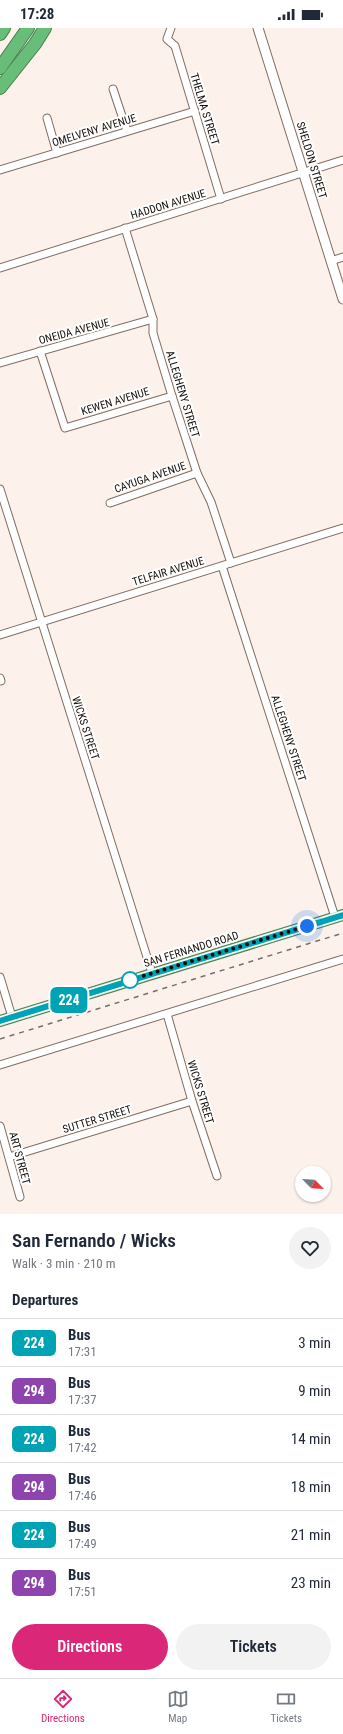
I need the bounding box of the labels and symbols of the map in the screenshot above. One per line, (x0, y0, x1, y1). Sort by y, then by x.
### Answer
street label: THELMA STREET (187, 72, 222, 147)
street label: OMELVENY AVENUE (51, 111, 138, 149)
street label: SHELDON STREET (294, 120, 329, 200)
street label: HADDON AVENUE (129, 187, 208, 222)
street label: ONEIDA AVENUE (37, 316, 111, 347)
street label: ALLEGHENY STREET (163, 349, 202, 439)
street label: KEWEN AVENUE (79, 385, 151, 418)
street label: CAYUGA AVENUE (113, 459, 188, 496)
street label: TELFAIR AVENUE (131, 554, 206, 589)
street label: ALLEGHENY STREET (268, 693, 309, 783)
street label: WICKS STREET (69, 695, 102, 762)
your location (297, 916, 317, 936)
street label: SAN FERNANDO ROAD (142, 929, 240, 970)
unlabelled marker (121, 971, 139, 989)
line badge: 224 (46, 987, 92, 1013)
street label: WICKS STREET (185, 1059, 216, 1126)
street label: SUTTER STREET (61, 1103, 133, 1136)
street label: ART STREET (6, 1130, 33, 1186)
north arrow (295, 1166, 331, 1202)

